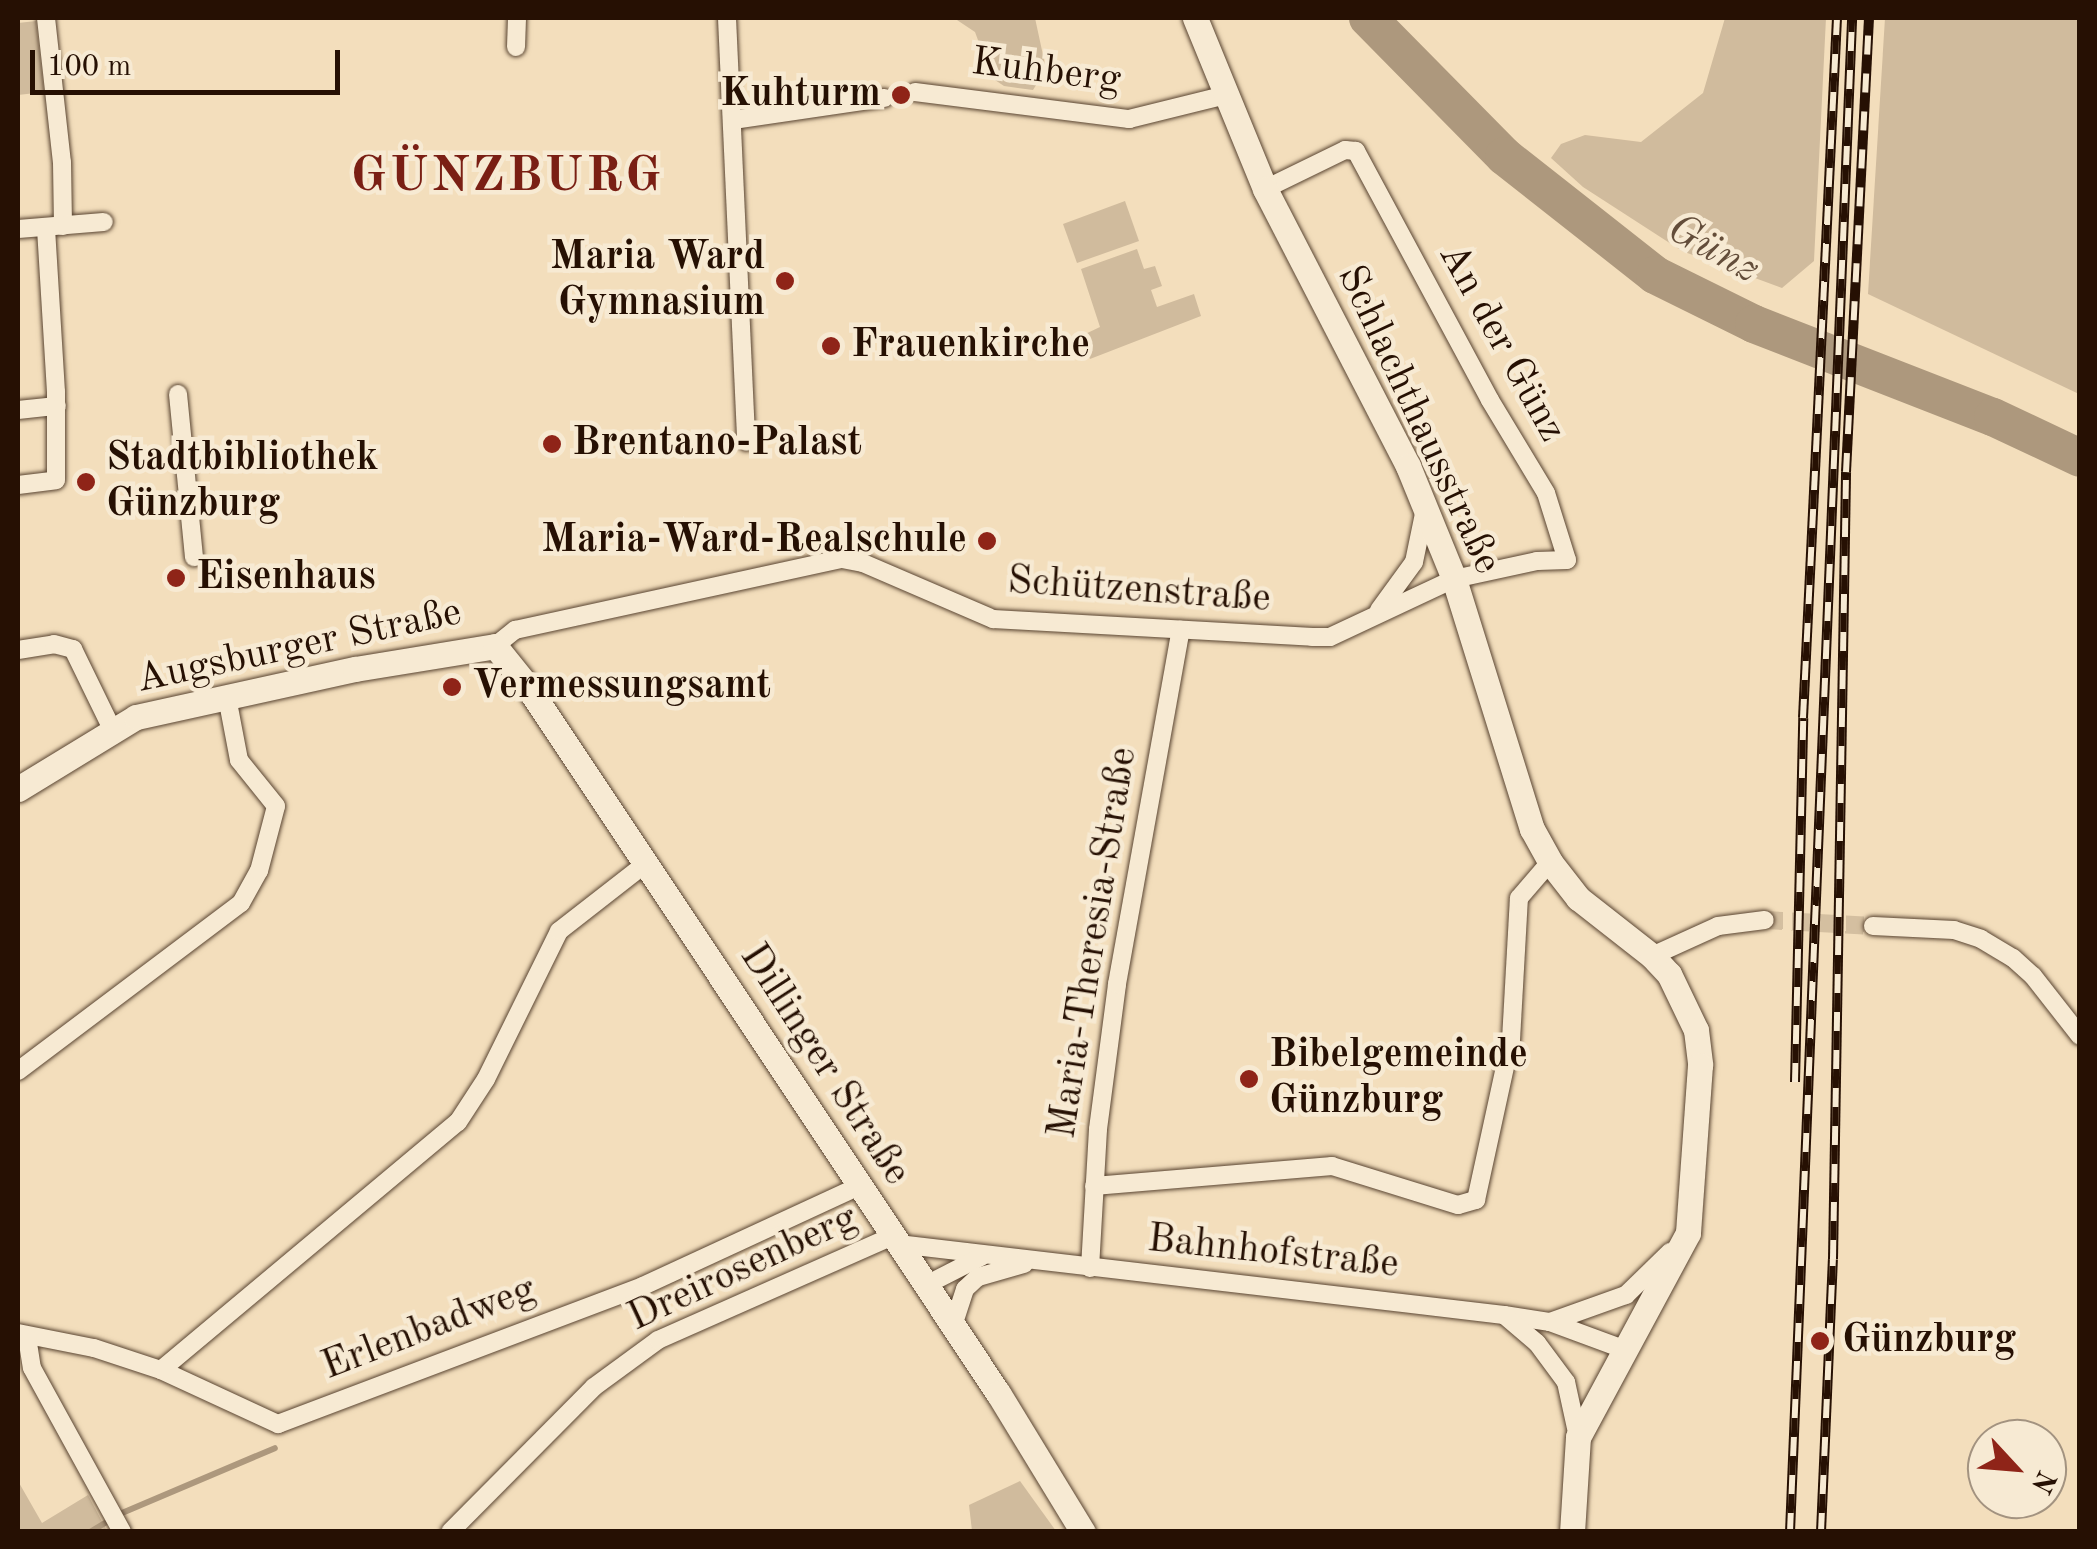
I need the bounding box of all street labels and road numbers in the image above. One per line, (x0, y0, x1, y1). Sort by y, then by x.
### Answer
street label: Kuhberg (969, 39, 1123, 105)
street label: An der Günz (1427, 235, 1575, 451)
street label: Schlachthausstraße (1325, 258, 1511, 582)
street label: Schützenstraße (1006, 558, 1272, 624)
street label: Augsburger Straße (132, 589, 466, 705)
street label: Maria-Theresia-Straße (1039, 744, 1149, 1142)
street label: Dillinger Straße (728, 935, 920, 1195)
street label: Dreirosenberg (621, 1195, 865, 1343)
street label: Bahnhofstraße (1145, 1216, 1401, 1290)
street label: Erlenbadweg (315, 1266, 543, 1392)

